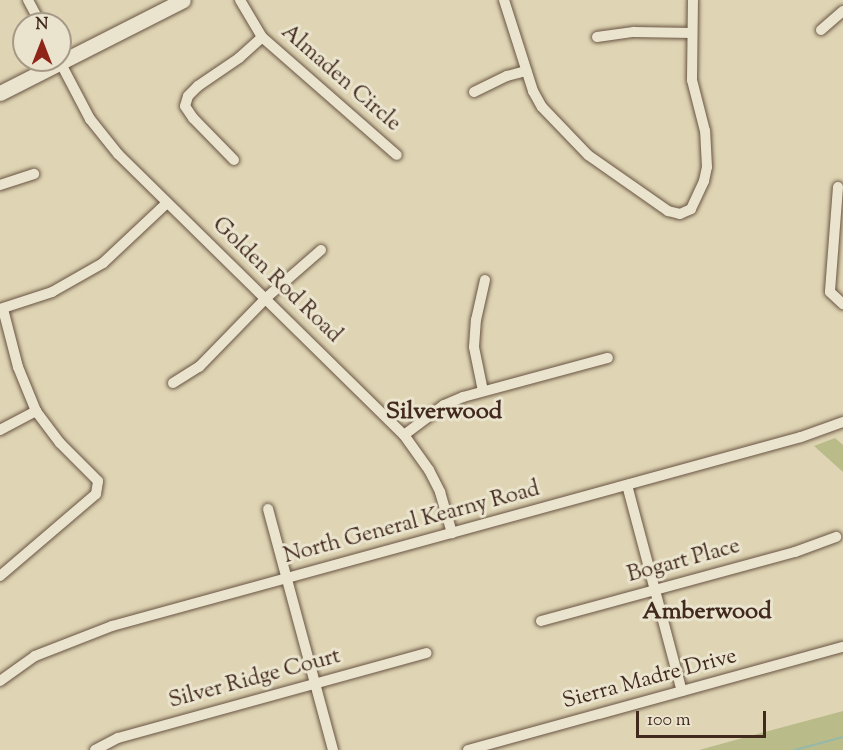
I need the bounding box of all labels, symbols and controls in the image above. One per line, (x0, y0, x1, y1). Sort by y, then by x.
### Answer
north arrow (12, 12, 72, 72)
text: N (36, 14, 48, 37)
street label: Almaden Circle (275, 20, 405, 138)
street label: Golden Rod Road (206, 213, 346, 349)
district label: Silverwood (386, 399, 502, 427)
street label: North General Kearny Road (281, 477, 543, 571)
street label: Bogart Place (625, 534, 743, 590)
district label: Amberwood (642, 599, 772, 627)
street label: Silver Ridge Court (166, 644, 344, 716)
street label: Sierra Madre Drive (560, 644, 740, 716)
scale bar (639, 699, 770, 737)
text: 100 m (647, 708, 691, 734)

